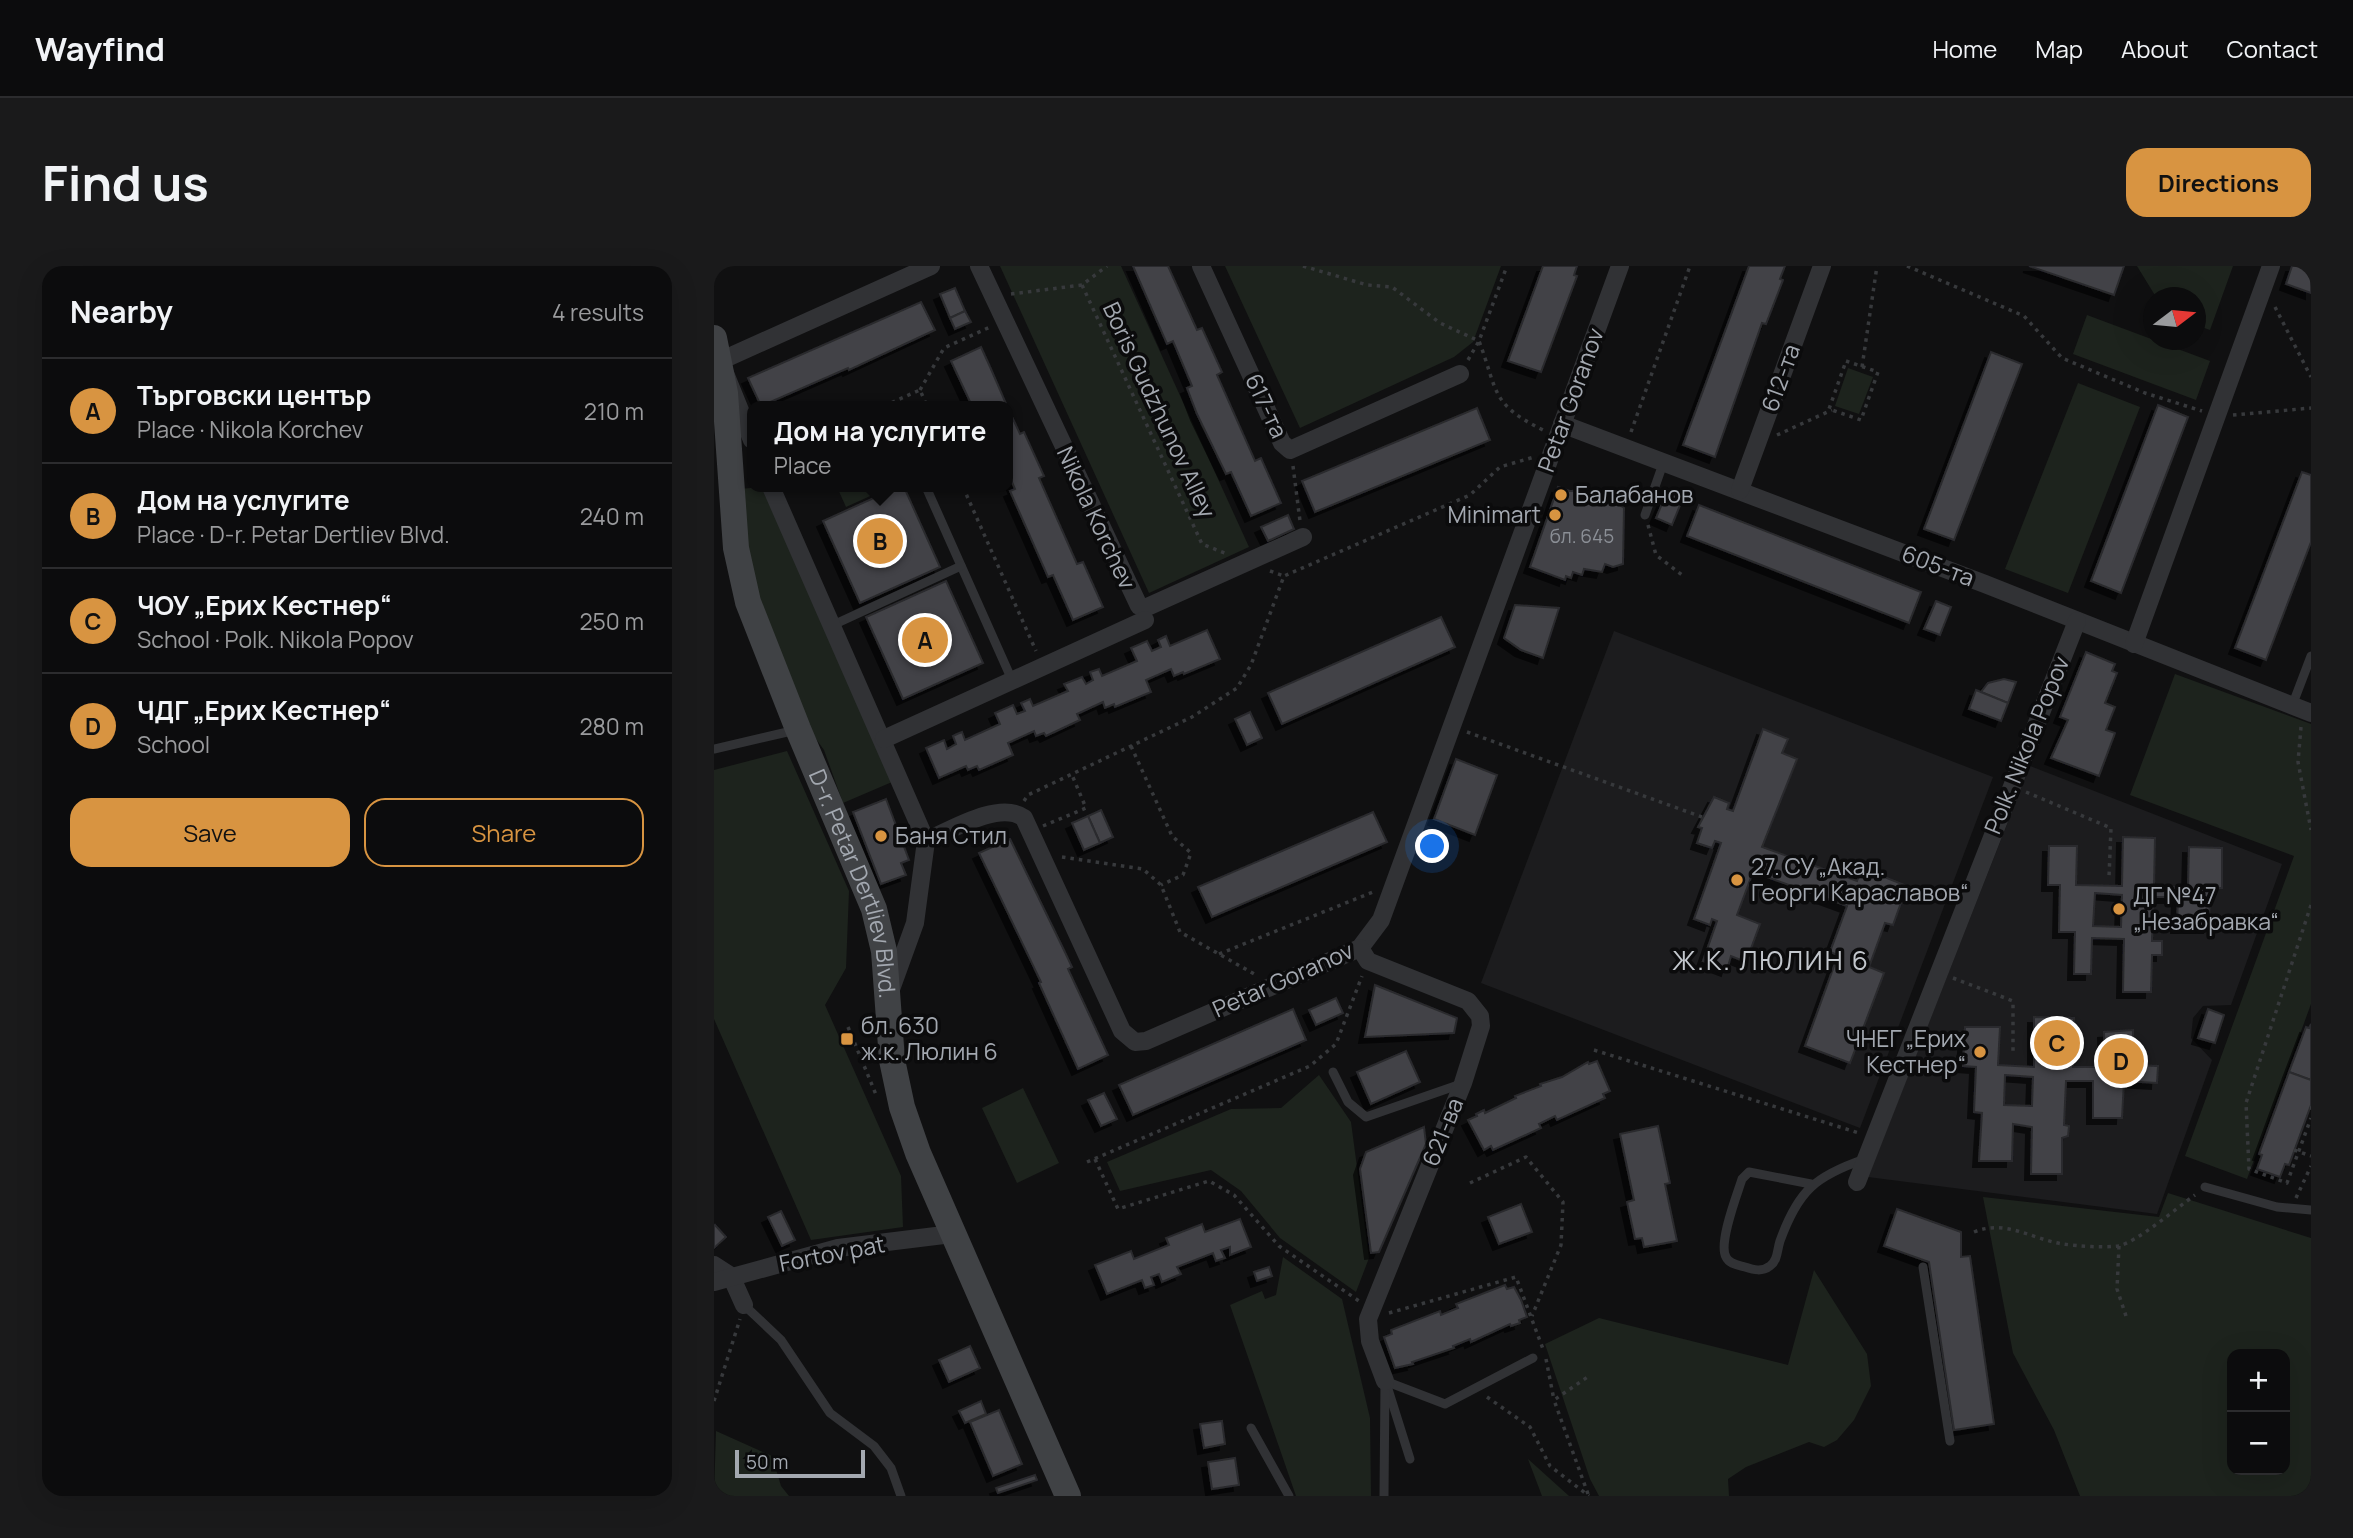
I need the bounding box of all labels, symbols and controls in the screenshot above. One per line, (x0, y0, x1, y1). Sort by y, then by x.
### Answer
text: Wayfind (35, 26, 165, 71)
text: Home (1932, 32, 1997, 65)
text: Map (2035, 32, 2083, 65)
text: About (2121, 32, 2189, 65)
text: Contact (2227, 32, 2318, 65)
button: Directions (2126, 148, 2311, 217)
text: Find us (42, 149, 209, 216)
north arrow (2143, 287, 2206, 350)
text: Nearby (70, 291, 173, 332)
text: 4 results (552, 296, 644, 328)
street label: Boris Gudzhunov Alley (1096, 296, 1224, 523)
street label: Petar Goranov (1529, 323, 1611, 476)
street label: 612-та (1753, 339, 1807, 416)
street label: 617-та (1238, 368, 1296, 443)
text: Търговски център (137, 377, 371, 413)
text: A (85, 395, 101, 427)
text: 210 m (584, 395, 644, 427)
popup (747, 401, 1013, 492)
text: Place · Nikola Korchev (137, 413, 363, 445)
text: Дом на услугите (774, 413, 986, 449)
street label: Nikola Korchev (1050, 441, 1144, 594)
text: Place (774, 449, 832, 481)
place label: Балабанов (1575, 478, 1693, 510)
text: Дом на услугите (137, 482, 350, 518)
marker: Балабанов (1553, 487, 1569, 503)
place label: Minimart (1447, 498, 1541, 530)
text: B (86, 500, 100, 532)
text: 240 m (580, 500, 644, 532)
marker: Minimart (1547, 507, 1563, 523)
pin: B (857, 515, 903, 567)
text: Place · D-r. Petar Dertliev Blvd. (137, 518, 450, 550)
house number: бл. 645 (1550, 523, 1614, 549)
street label: 605-та (1898, 537, 1979, 593)
text: ЧОУ „Ерих Кестнер“ (137, 587, 392, 623)
text: C (85, 605, 102, 637)
text: 250 m (579, 605, 644, 637)
pin: A (902, 614, 948, 666)
text: School · Polk. Nikola Popov (137, 623, 414, 655)
street label: Polk. Nikola Popov (1976, 651, 2076, 838)
text: ЧДГ „Ерих Кестнер“ (137, 692, 391, 728)
text: D (85, 710, 101, 742)
text: 280 m (579, 710, 644, 742)
text: School (137, 728, 210, 760)
street label: D-r. Petar Dertliev Blvd. (802, 764, 904, 1000)
button: Save (70, 798, 350, 867)
button: Share (364, 798, 644, 867)
place label: Баня Стил (895, 819, 1007, 851)
marker: Баня Стил (873, 828, 889, 844)
your location (1415, 829, 1449, 863)
place label: 27. СУ „Акад. Георги Караславов“ (1751, 850, 1969, 908)
marker: 27. СУ „Акад. Георги Караславов“ (1729, 872, 1745, 888)
place label: ДГ №47 „Незабравка“ (2133, 879, 2279, 937)
marker: ДГ №47 „Незабравка“ (2111, 901, 2127, 917)
street label: Petar Goranov (1207, 934, 1358, 1024)
district label: Ж.К. ЛЮЛИН 6 (1672, 942, 1870, 978)
place label: бл. 630 ж.к. Люлин 6 (861, 1009, 998, 1067)
pin: C (2034, 1017, 2080, 1069)
place label: ЧНЕГ „Ерих Кестнер“ (1846, 1022, 1966, 1080)
marker: бл. 630 ж.к. Люлин 6 (839, 1031, 855, 1047)
pin: D (2098, 1035, 2144, 1087)
marker: ЧНЕГ „Ерих Кестнер“ (1972, 1044, 1988, 1060)
street label: 621-ва (1414, 1093, 1470, 1171)
street label: Fortov pat (776, 1227, 887, 1279)
map controls (2227, 1349, 2290, 1475)
button: + (2227, 1349, 2290, 1412)
button: − (2227, 1412, 2290, 1475)
scale bar (735, 1447, 864, 1479)
text: 50 m (746, 1449, 788, 1475)

